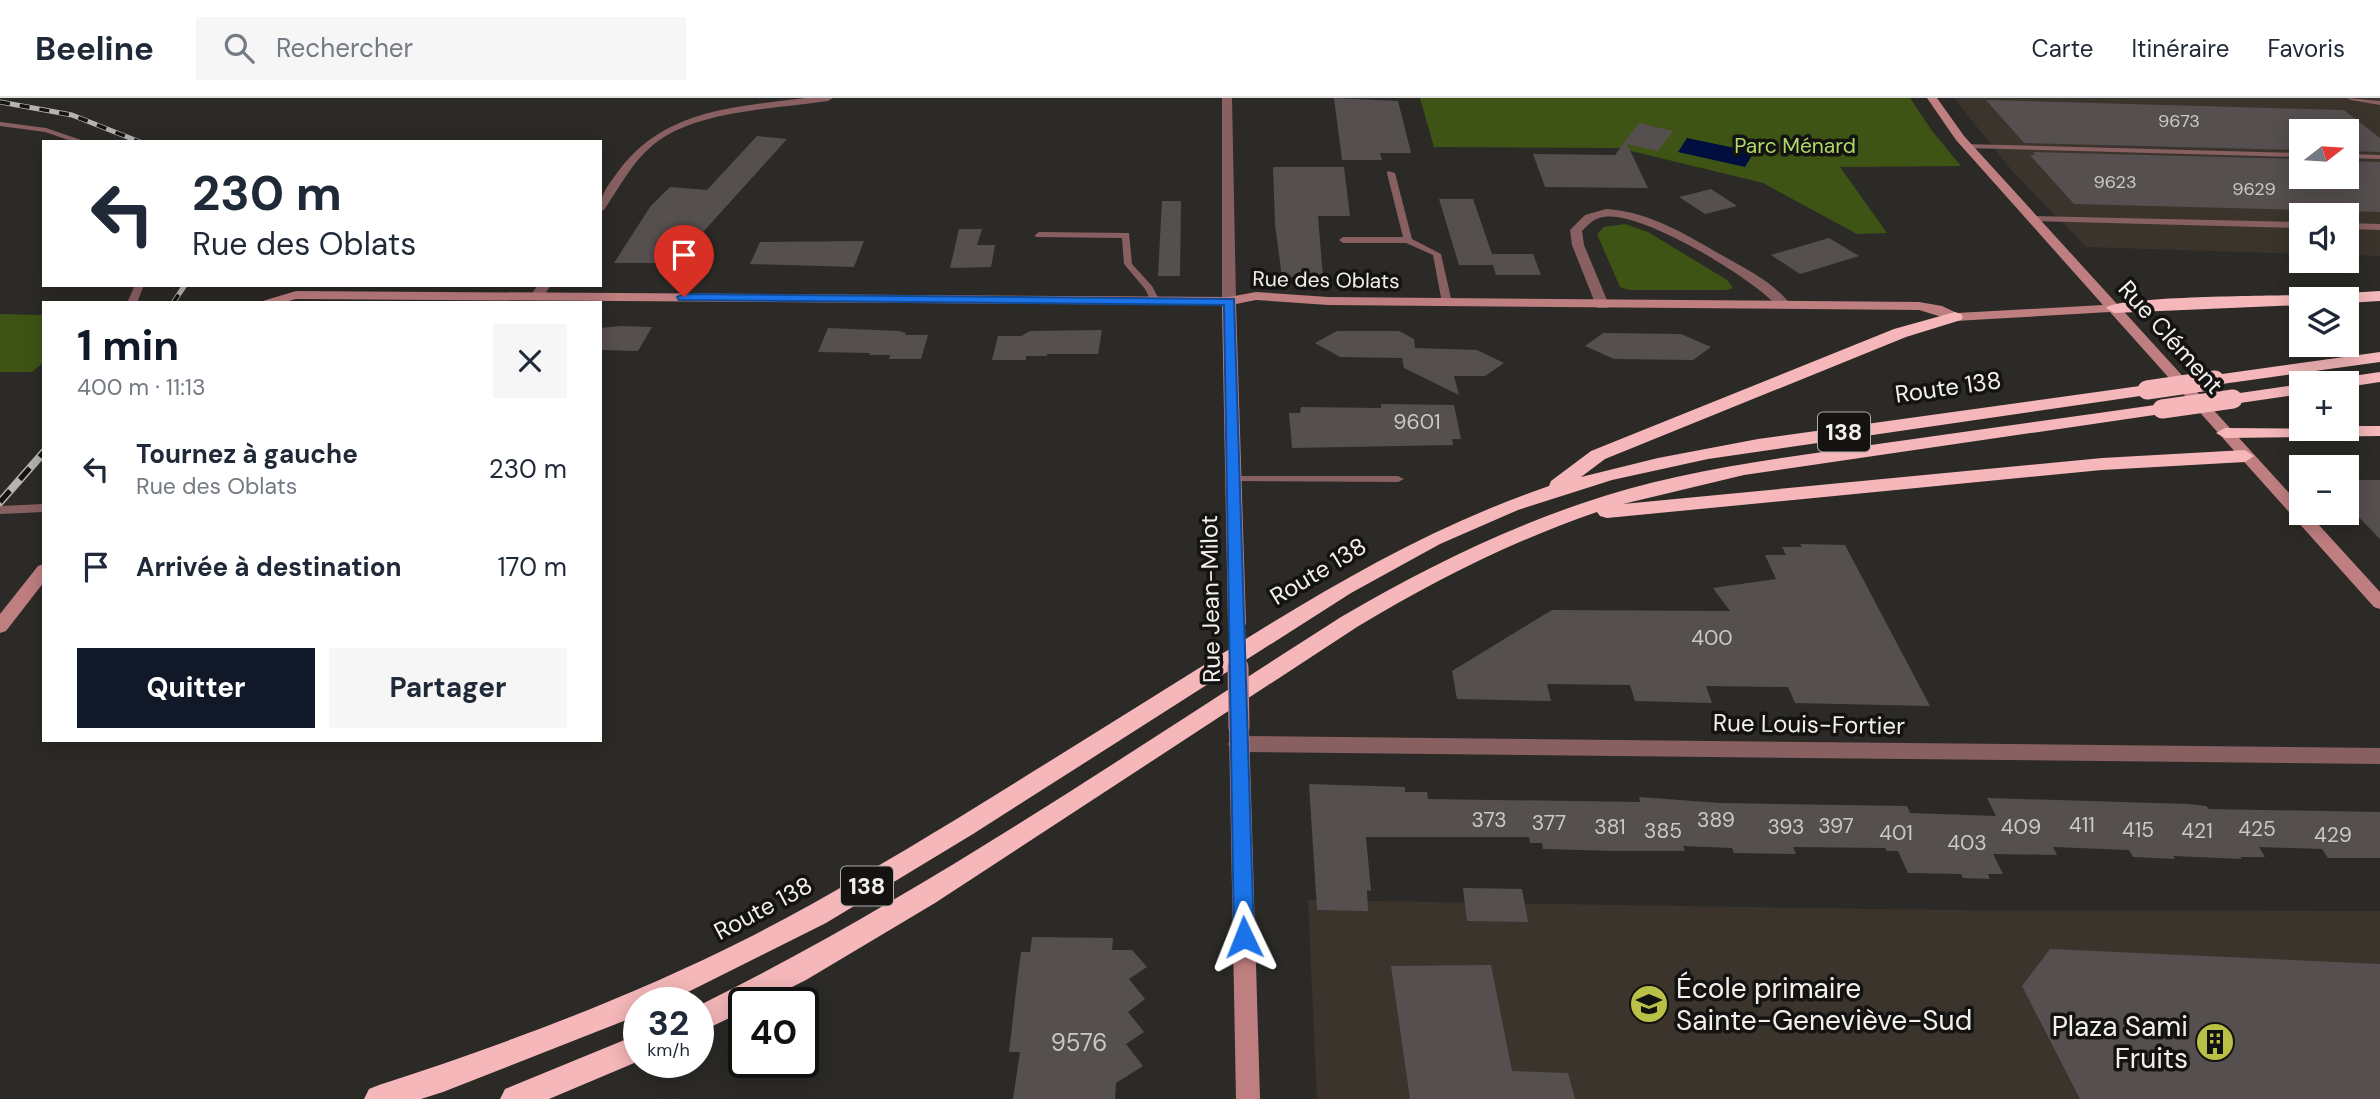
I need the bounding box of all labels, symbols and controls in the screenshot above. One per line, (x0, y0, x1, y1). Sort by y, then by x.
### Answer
search box (196, 17, 686, 80)
text: Beeline (35, 27, 154, 70)
icon: search (220, 29, 258, 67)
text: Rechercher (276, 31, 413, 65)
text: Carte (2032, 33, 2093, 64)
text: Itinéraire (2131, 33, 2229, 64)
text: Favoris (2267, 33, 2345, 64)
house number: 9673 (2158, 109, 2200, 133)
north arrow (2289, 119, 2359, 189)
map controls (2289, 119, 2359, 525)
park label: Parc Ménard (1734, 132, 1856, 160)
text: 230 m (192, 161, 342, 225)
icon: left (77, 168, 168, 259)
house number: 9623 (2093, 170, 2137, 194)
house number: 9629 (2232, 177, 2276, 201)
button: sound (2289, 203, 2359, 273)
text: Rue des Oblats (192, 223, 416, 265)
pin (654, 225, 714, 297)
icon: arrive (665, 236, 703, 274)
street label: Rue des Oblats (1252, 265, 1400, 295)
street label: Rue Clément (2112, 274, 2230, 400)
button: layers (2289, 287, 2359, 357)
text: 1 min (77, 318, 179, 373)
button: close (493, 324, 567, 398)
street label: Route 138 (1893, 364, 2003, 410)
button: + (2289, 371, 2359, 441)
text: 400 m · 11:13 (77, 372, 206, 402)
house number: 9601 (1393, 408, 1441, 436)
road number: 138 (1818, 412, 1870, 452)
text: Tournez à gauche (136, 437, 358, 471)
icon: left (77, 450, 115, 488)
text: 230 m (489, 452, 567, 486)
button: − (2289, 455, 2359, 525)
text: Rue des Oblats (136, 471, 297, 501)
street label: Rue Jean-Milot (1193, 515, 1227, 683)
street label: Route 138 (1264, 530, 1372, 612)
icon: arrive (77, 548, 115, 586)
text: Arrivée à destination (136, 550, 402, 584)
text: 170 m (498, 550, 567, 584)
house number: 400 (1691, 624, 1733, 652)
button: Quitter (77, 648, 315, 728)
button: Partager (329, 648, 567, 728)
street label: Rue Louis-Fortier (1713, 707, 1905, 741)
house number: 373 (1471, 806, 1507, 834)
house number: 389 (1697, 806, 1735, 834)
house number: 377 (1532, 809, 1566, 837)
house number: 411 (2069, 811, 2095, 839)
house number: 397 (1818, 812, 1854, 840)
house number: 381 (1594, 813, 1626, 841)
house number: 393 (1767, 813, 1805, 841)
house number: 409 (2001, 813, 2041, 841)
house number: 425 (2238, 815, 2276, 843)
house number: 415 (2122, 816, 2154, 844)
house number: 385 (1644, 817, 1682, 845)
house number: 421 (2181, 817, 2213, 845)
house number: 401 (1879, 819, 1913, 847)
house number: 429 (2314, 821, 2352, 849)
house number: 403 (1947, 829, 1987, 857)
road number: 138 (841, 866, 893, 906)
street label: Route 138 (709, 869, 817, 947)
position arrow (1207, 900, 1281, 974)
place label: École primaire Sainte-Geneviève-Sud (1676, 970, 1972, 1039)
school or university icon: École primaire Sainte-Geneviève-Sud (1628, 983, 1670, 1025)
speed limit sign: 40 (728, 987, 819, 1078)
text: 32 (648, 1000, 689, 1046)
place label: Plaza Sami Fruits (2052, 1008, 2188, 1077)
building icon: Plaza Sami Fruits (2194, 1021, 2236, 1063)
house number: 9576 (1051, 1027, 1107, 1058)
text: km/h (647, 1038, 690, 1062)

